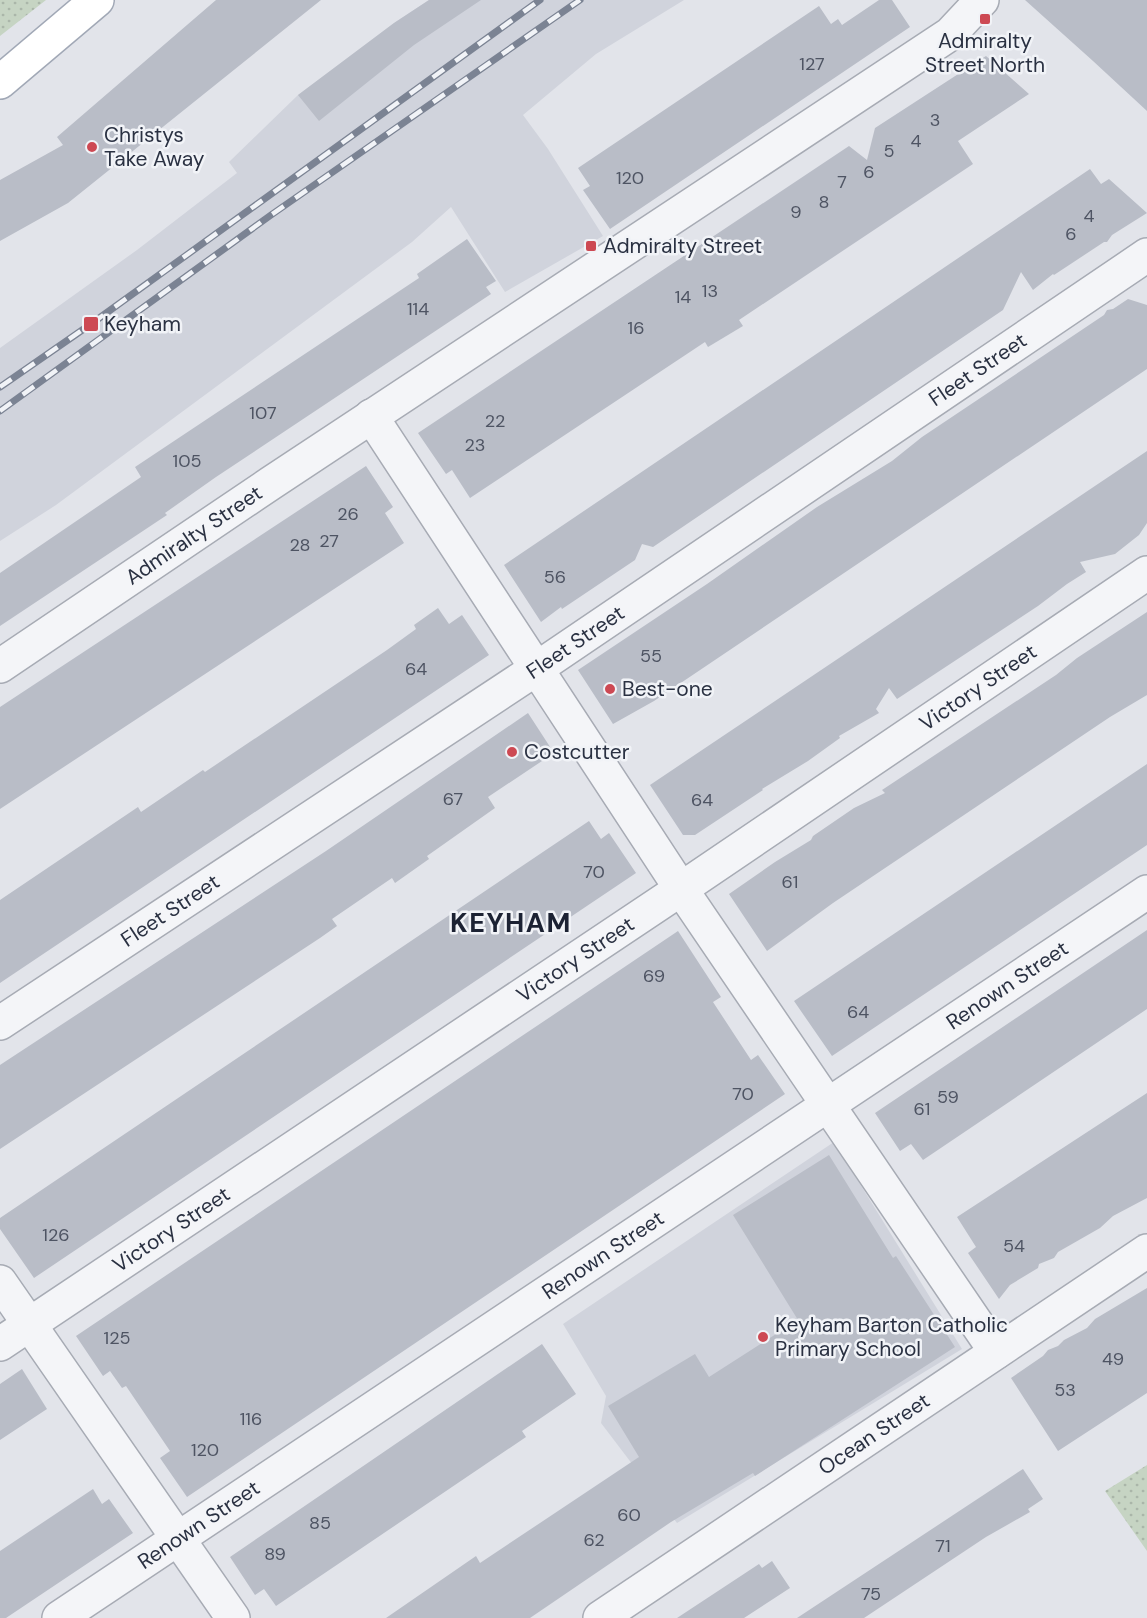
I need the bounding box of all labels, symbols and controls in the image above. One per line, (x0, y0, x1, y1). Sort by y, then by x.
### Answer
marker: Admiralty Street North (978, 12, 992, 26)
place label: Admiralty Street North (925, 27, 1045, 79)
house number: 127 (799, 52, 825, 76)
house number: 3 (930, 108, 940, 132)
place label: Christys Take Away (104, 121, 205, 173)
house number: 4 (911, 129, 922, 153)
house number: 5 (884, 139, 894, 163)
marker: Christys Take Away (85, 140, 99, 154)
house number: 6 (863, 160, 875, 184)
house number: 120 (616, 166, 644, 190)
house number: 7 (837, 170, 847, 194)
house number: 8 (819, 190, 829, 214)
house number: 9 (790, 200, 802, 224)
house number: 4 (1084, 204, 1095, 228)
house number: 6 (1065, 222, 1077, 246)
place label: Admiralty Street (603, 232, 762, 260)
marker: Admiralty Street (584, 239, 598, 253)
house number: 13 (702, 279, 718, 303)
house number: 14 (675, 285, 691, 309)
house number: 114 (407, 297, 429, 321)
place label: Keyham (104, 310, 181, 338)
marker: Keyham (82, 315, 100, 333)
house number: 16 (628, 316, 644, 340)
street label: Fleet Street (923, 326, 1032, 413)
house number: 107 (249, 401, 277, 425)
house number: 22 (485, 409, 505, 433)
house number: 23 (464, 433, 486, 457)
house number: 105 (173, 449, 201, 473)
street label: Admiralty Street (120, 479, 268, 591)
house number: 26 (337, 502, 359, 526)
house number: 27 (319, 529, 339, 553)
house number: 28 (289, 533, 311, 557)
house number: 56 (544, 565, 566, 589)
street label: Fleet Street (521, 599, 630, 686)
street label: Victory Street (914, 638, 1042, 737)
house number: 55 (640, 644, 662, 668)
house number: 64 (405, 657, 427, 681)
place label: Best-one (622, 675, 713, 703)
marker: Best-one (603, 682, 617, 696)
place label: Costcutter (524, 738, 630, 766)
marker: Costcutter (505, 745, 519, 759)
house number: 67 (443, 787, 463, 811)
house number: 64 (691, 788, 713, 812)
house number: 70 (583, 860, 605, 884)
street label: Fleet Street (115, 868, 225, 953)
house number: 61 (782, 870, 798, 894)
district label: KEYHAM (450, 905, 572, 940)
street label: Victory Street (511, 910, 640, 1009)
street label: Renown Street (941, 934, 1074, 1036)
house number: 69 (643, 964, 665, 988)
house number: 64 (847, 1000, 869, 1024)
house number: 70 (732, 1082, 754, 1106)
house number: 59 (937, 1085, 959, 1109)
house number: 61 (914, 1097, 930, 1121)
street label: Victory Street (107, 1180, 236, 1279)
street label: Renown Street (537, 1204, 669, 1306)
house number: 126 (42, 1223, 70, 1247)
house number: 54 (1003, 1234, 1025, 1258)
place label: Keyham Barton Catholic Primary School (775, 1311, 1008, 1363)
house number: 125 (104, 1326, 130, 1350)
marker: Keyham Barton Catholic Primary School (756, 1330, 770, 1344)
house number: 49 (1102, 1347, 1124, 1371)
house number: 53 (1054, 1378, 1076, 1402)
street label: Ocean Street (813, 1387, 935, 1482)
house number: 116 (240, 1407, 262, 1431)
house number: 120 (191, 1438, 219, 1462)
street label: Renown Street (132, 1474, 265, 1576)
house number: 60 (617, 1503, 641, 1527)
house number: 85 (309, 1511, 331, 1535)
house number: 62 (583, 1528, 605, 1552)
house number: 71 (935, 1534, 951, 1558)
house number: 89 (264, 1542, 286, 1566)
house number: 75 (861, 1582, 881, 1606)

